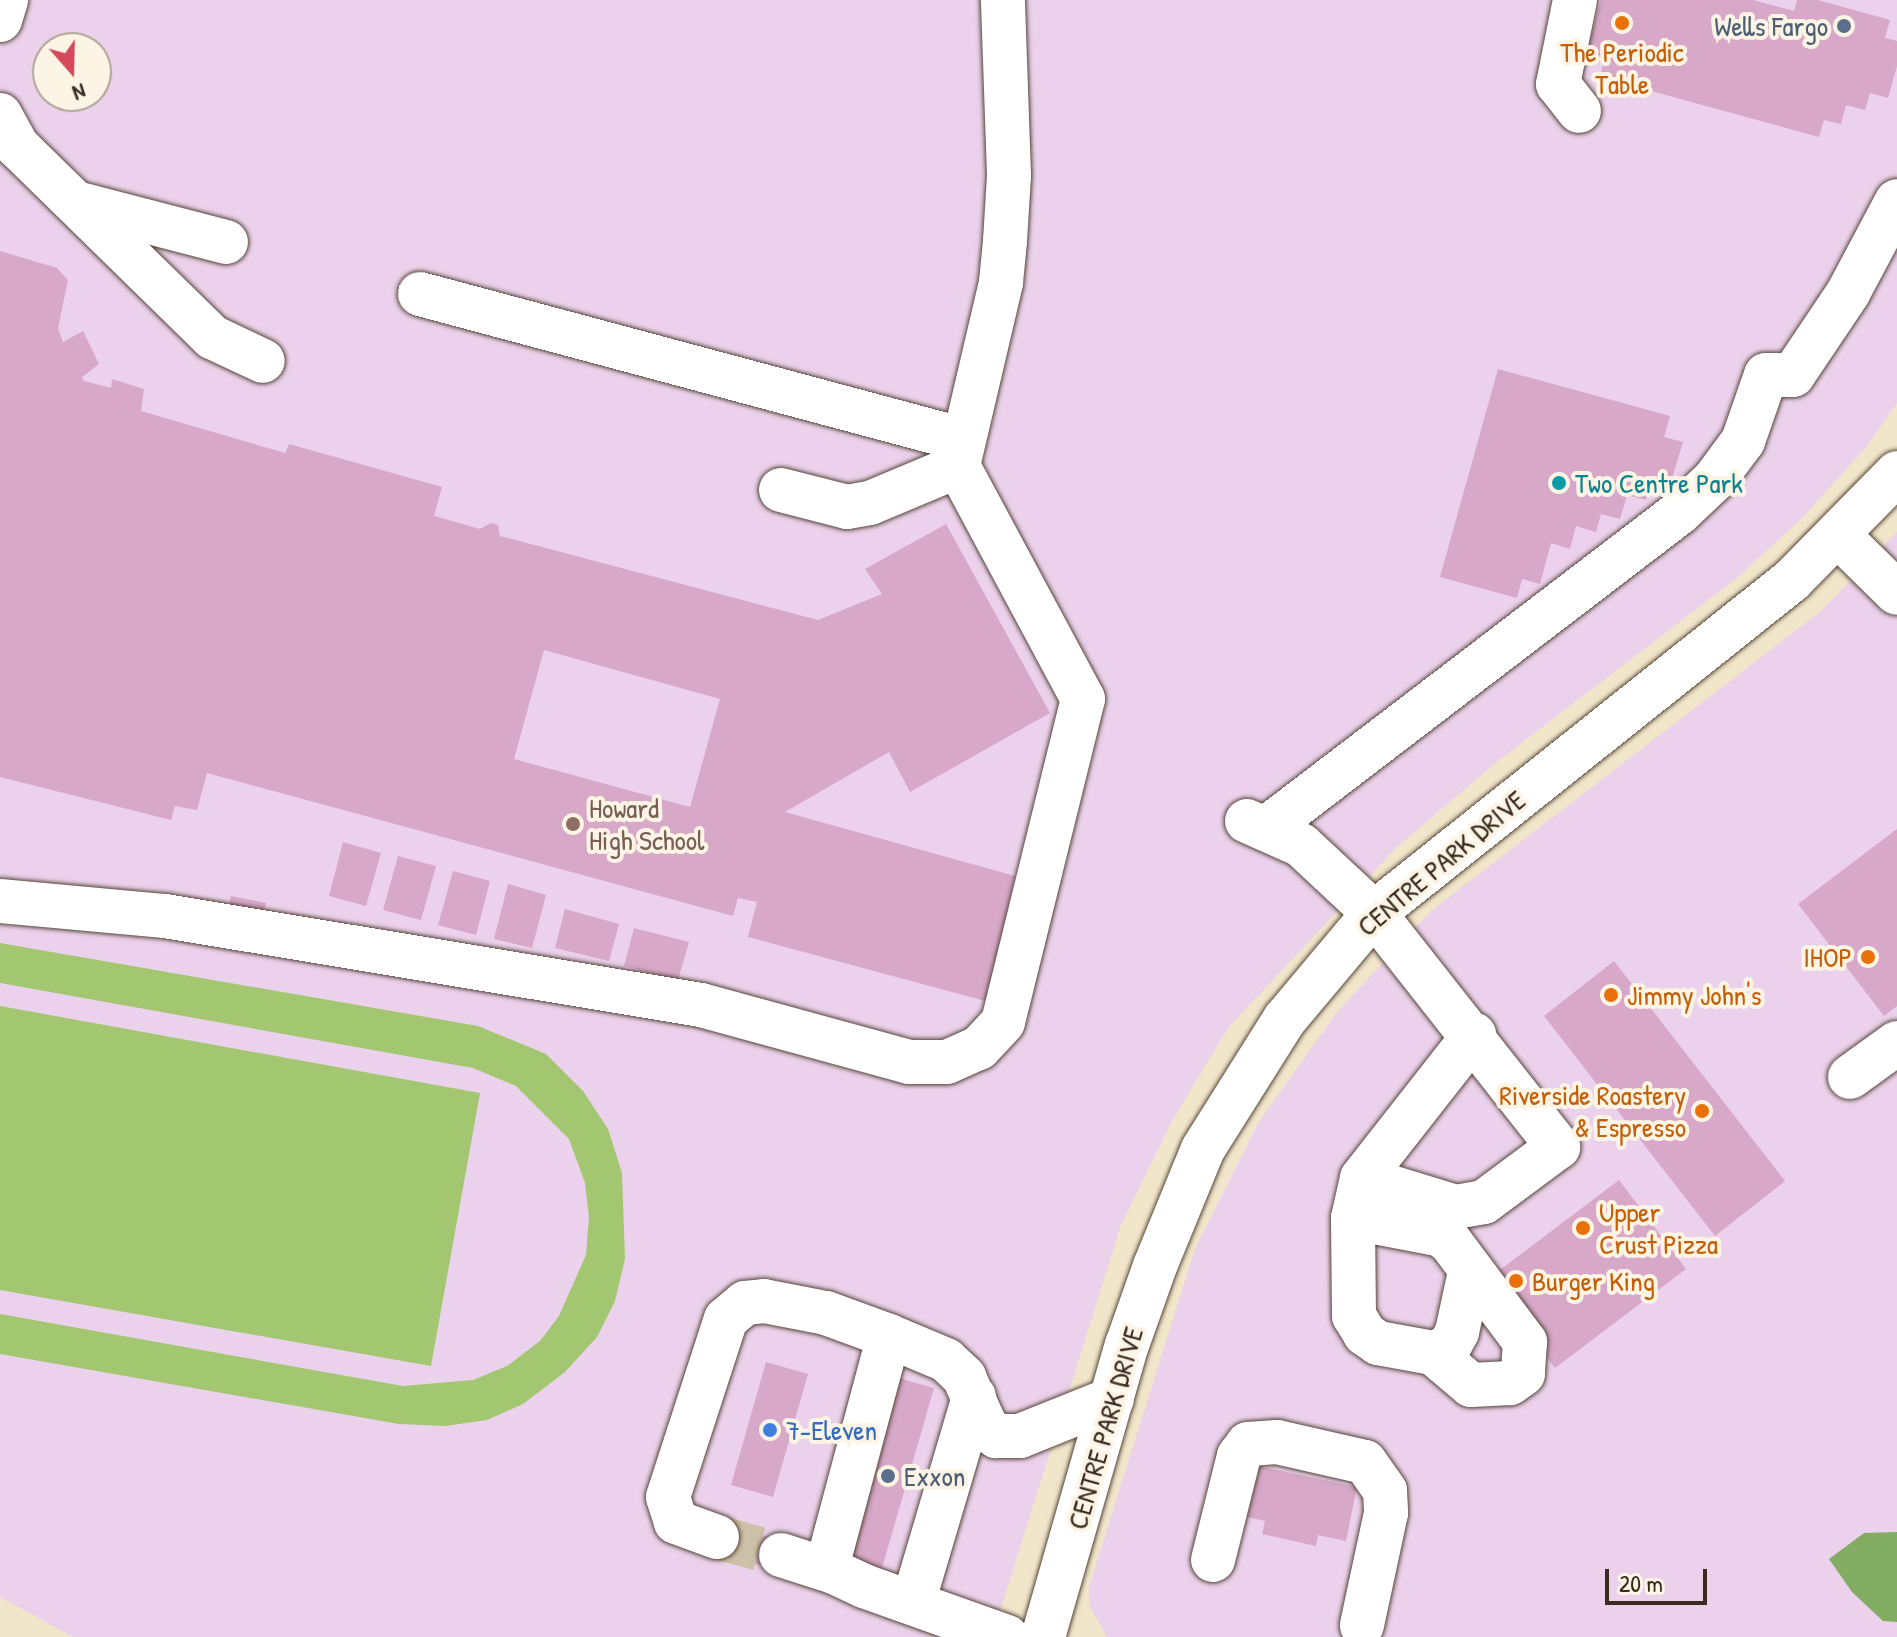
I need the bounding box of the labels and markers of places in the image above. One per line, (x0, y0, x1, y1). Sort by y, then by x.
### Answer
place label: Wells Fargo (1714, 9, 1828, 43)
marker: The Periodic Table (1613, 14, 1631, 32)
marker: Wells Fargo (1835, 17, 1853, 35)
place label: The Periodic Table (1560, 35, 1684, 101)
place label: Two Centre Park (1575, 466, 1743, 500)
marker: Two Centre Park (1550, 474, 1568, 492)
place label: Howard High School (589, 791, 705, 857)
marker: Howard High School (564, 815, 582, 833)
place label: IHOP (1803, 940, 1852, 974)
marker: IHOP (1859, 948, 1877, 966)
place label: Jimmy John's (1627, 978, 1761, 1012)
marker: Jimmy John's (1602, 986, 1620, 1004)
place label: Riverside Roastery & Espresso (1499, 1078, 1686, 1144)
marker: Riverside Roastery & Espresso (1693, 1102, 1711, 1120)
place label: Upper Crust Pizza (1599, 1195, 1718, 1261)
marker: Upper Crust Pizza (1574, 1219, 1592, 1237)
place label: Burger King (1532, 1264, 1655, 1298)
marker: Burger King (1507, 1272, 1525, 1290)
place label: 7-Eleven (786, 1413, 877, 1447)
marker: 7-Eleven (761, 1421, 779, 1439)
place label: Exxon (904, 1459, 965, 1493)
marker: Exxon (879, 1467, 897, 1485)

